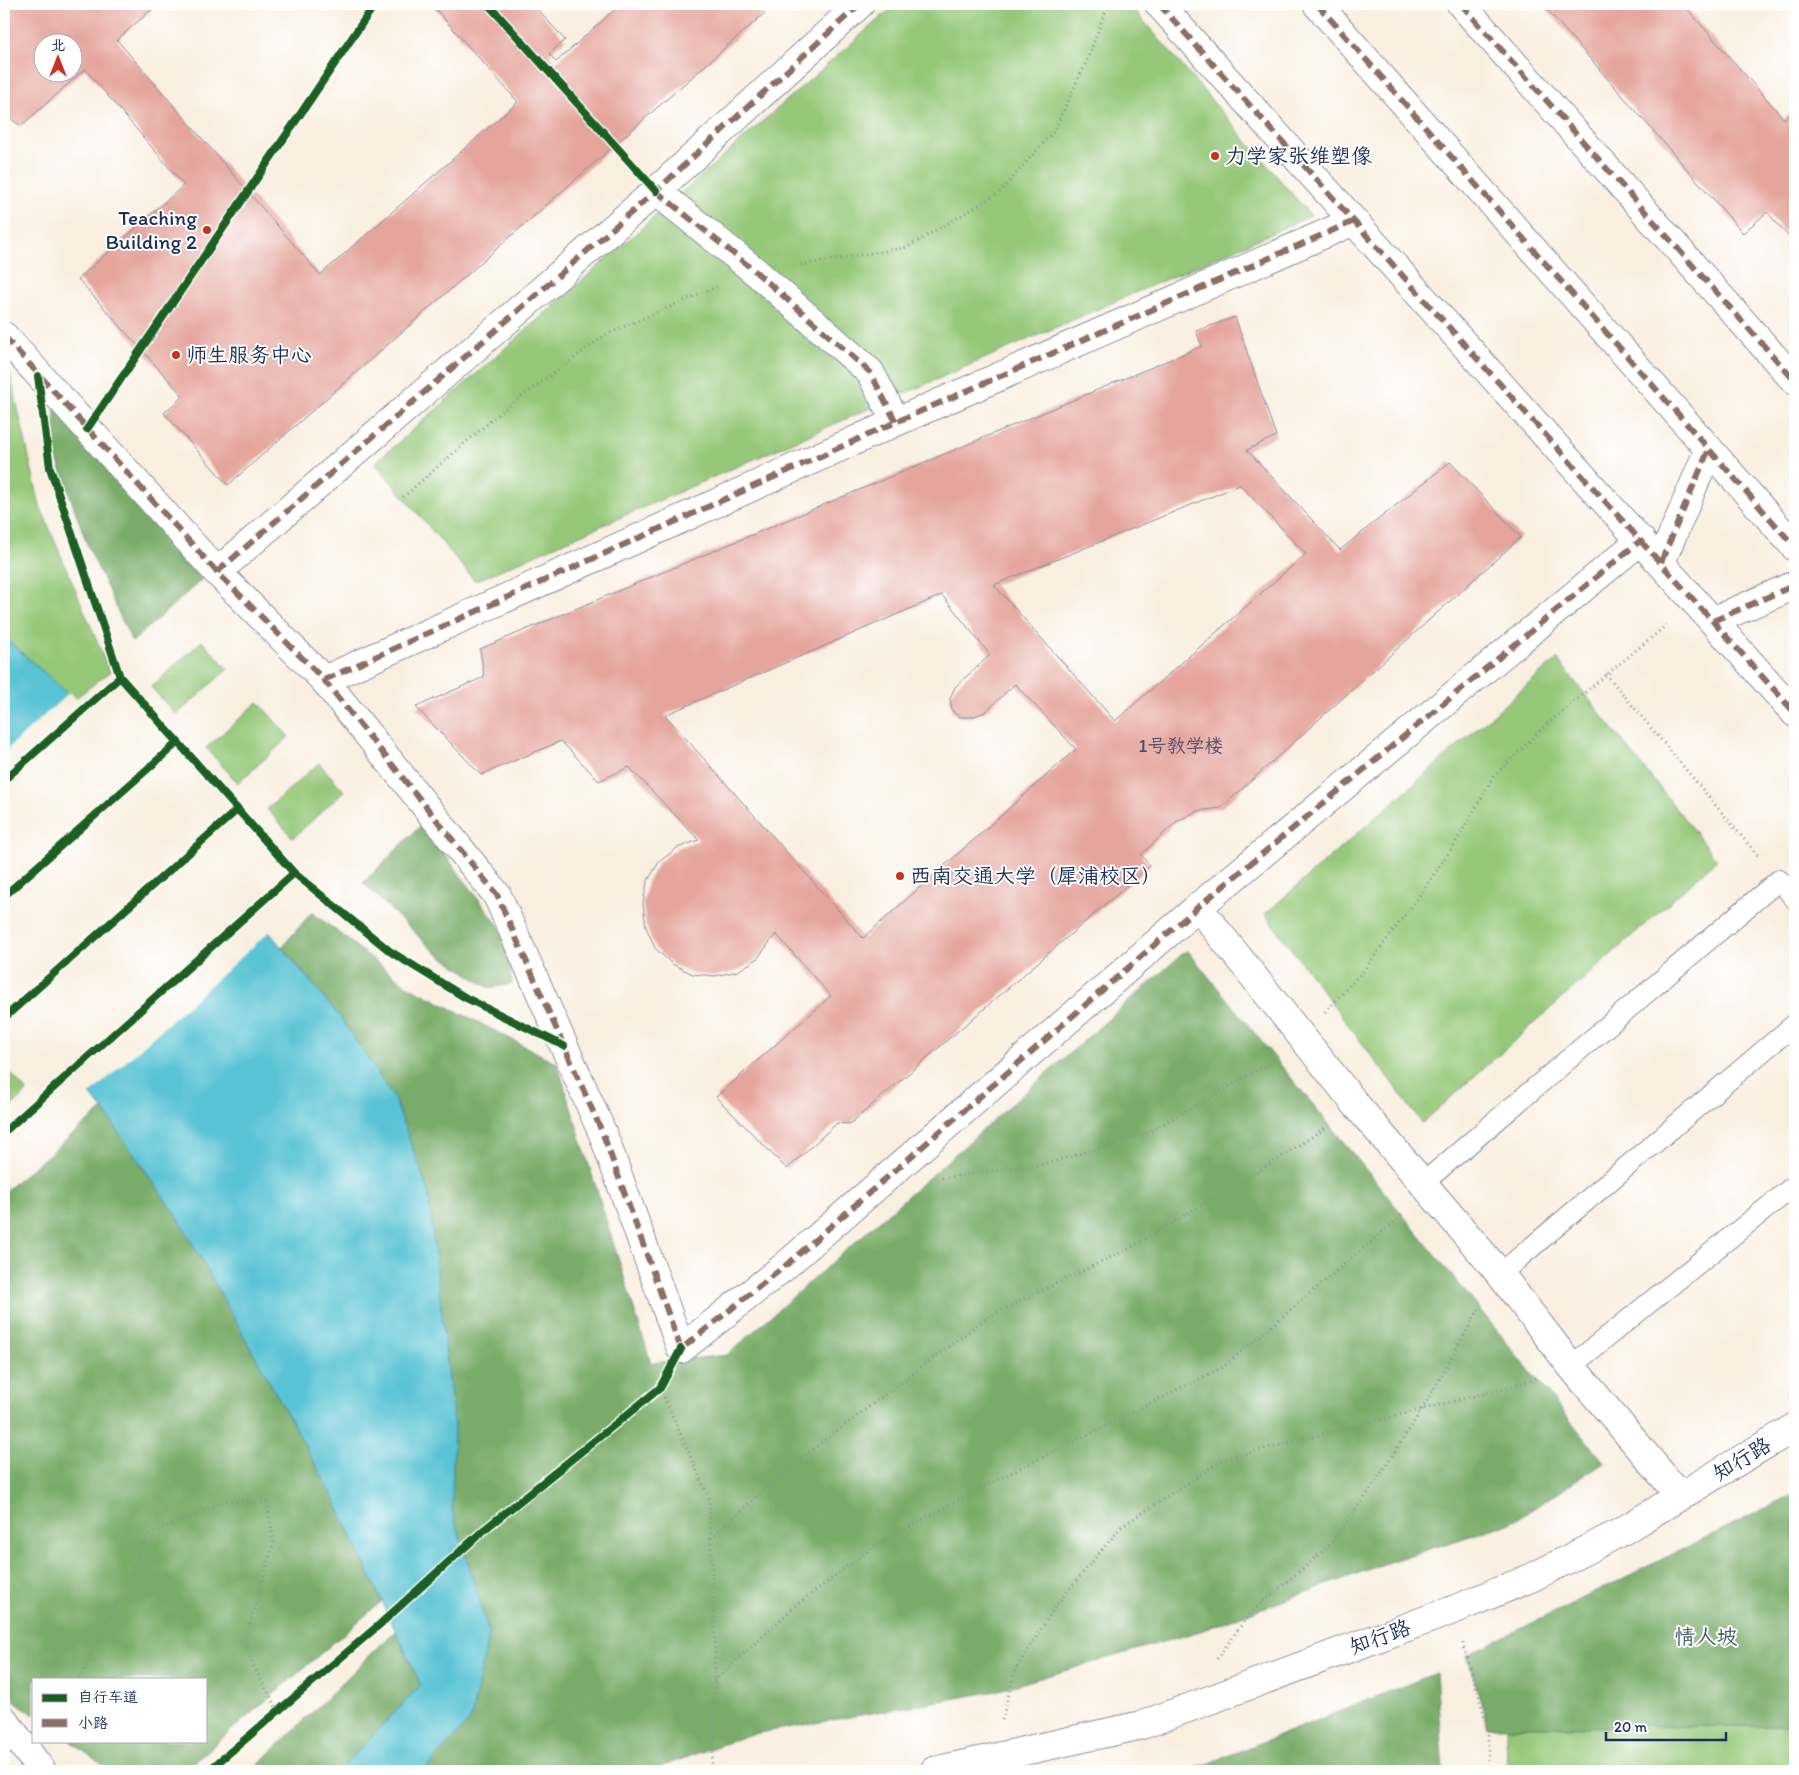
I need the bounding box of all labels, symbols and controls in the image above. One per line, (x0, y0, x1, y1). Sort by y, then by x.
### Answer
north arrow (32, 32, 82, 82)
text: 北 (51, 37, 65, 54)
place label: 力学家张维塑像 (1225, 143, 1372, 168)
marker: 力学家张维塑像 (1209, 150, 1221, 162)
place label: Teaching Building 2 (105, 205, 197, 254)
marker: Teaching Building 2 (201, 224, 213, 236)
place label: 师生服务中心 (186, 342, 312, 367)
marker: 师生服务中心 (170, 349, 182, 361)
house number: 1号教学楼 (1139, 734, 1223, 757)
place label: 西南交通大学（犀浦校区） (910, 863, 1162, 888)
marker: 西南交通大学（犀浦校区） (894, 870, 906, 882)
street label: 知行路 (1708, 1432, 1775, 1486)
street label: 知行路 (1346, 1614, 1414, 1659)
park label: 情人坡 (1675, 1624, 1738, 1649)
legend (32, 1678, 208, 1742)
text: 自行车道 (78, 1688, 138, 1706)
scale bar (1606, 1710, 1726, 1742)
text: 小路 (78, 1714, 108, 1732)
text: 20 m (1614, 1718, 1648, 1736)

